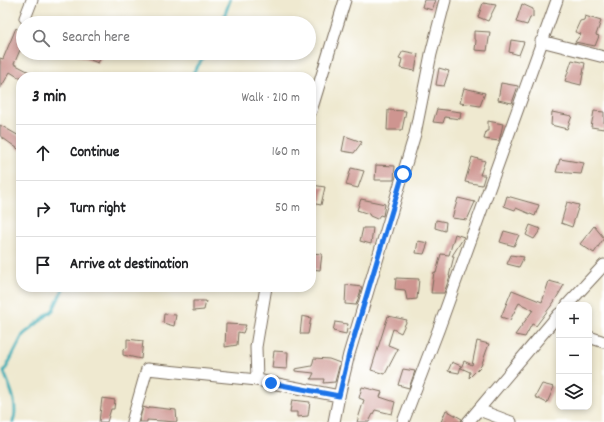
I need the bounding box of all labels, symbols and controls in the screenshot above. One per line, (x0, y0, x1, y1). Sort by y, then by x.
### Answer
search box (16, 16, 316, 60)
icon: search (30, 27, 52, 49)
text: Search here (62, 27, 130, 49)
text: 3 min (32, 86, 66, 110)
text: Walk · 210 m (242, 89, 300, 108)
icon: ahead (32, 142, 54, 164)
text: Continue (70, 142, 119, 164)
text: 160 m (272, 143, 300, 162)
route start (394, 165, 412, 183)
icon: right (32, 198, 54, 220)
text: Turn right (70, 198, 126, 220)
text: 50 m (275, 199, 300, 218)
icon: arrive (32, 254, 54, 276)
text: Arrive at destination (70, 254, 188, 276)
map controls (556, 302, 592, 410)
button: + (556, 302, 592, 338)
button: − (556, 338, 592, 374)
route end (262, 374, 280, 392)
button: layers (556, 374, 592, 410)

